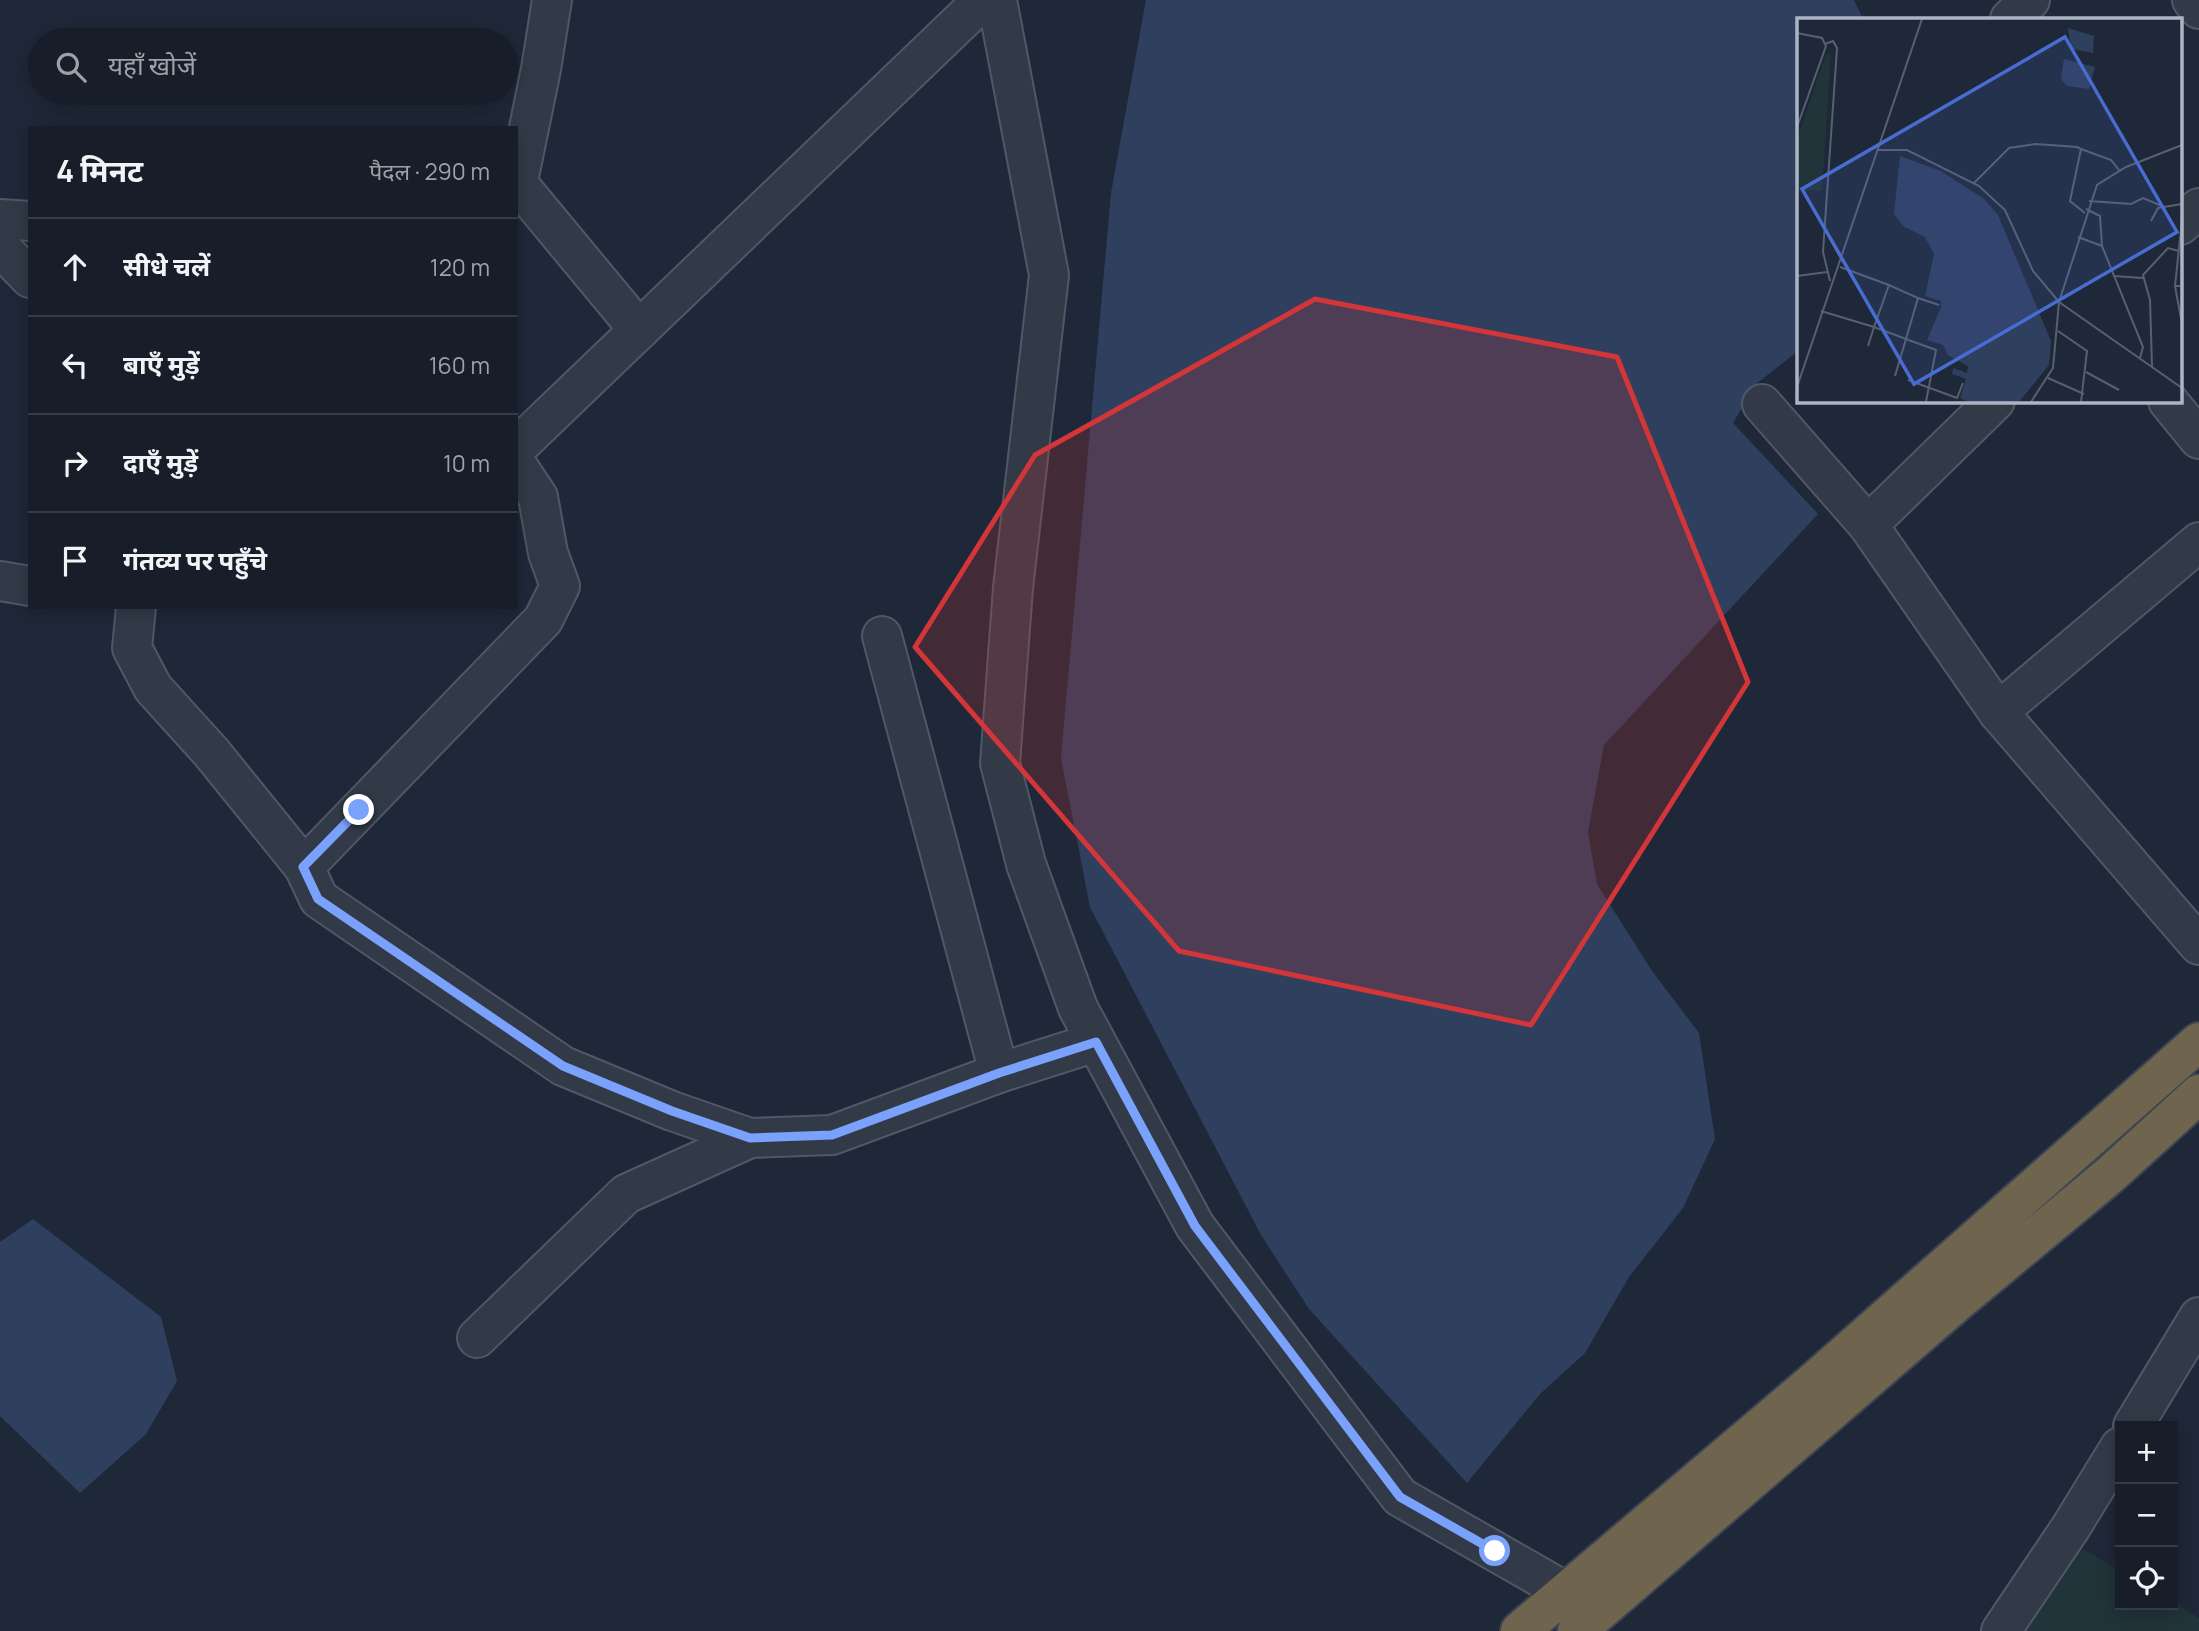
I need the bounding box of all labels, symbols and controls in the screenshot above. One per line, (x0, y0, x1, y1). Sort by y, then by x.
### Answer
inset map (1797, 18, 2182, 402)
search box (28, 28, 518, 105)
text: यहाँ खोजें (108, 47, 196, 83)
icon: search (52, 48, 90, 86)
text: 4 मिनट (56, 150, 143, 191)
text: पैदल · 290 m (369, 155, 490, 187)
icon: ahead (56, 248, 94, 286)
text: सीधे चलें (123, 248, 210, 284)
text: 120 m (430, 251, 490, 283)
icon: left (56, 346, 94, 384)
text: बाएँ मुड़ें (123, 346, 200, 382)
text: 160 m (429, 349, 490, 381)
icon: right (56, 444, 94, 482)
text: दाएँ मुड़ें (123, 444, 198, 480)
text: 10 m (443, 447, 490, 479)
icon: arrive (56, 542, 94, 580)
text: गंतव्य पर पहुँचे (123, 542, 267, 578)
route end (343, 794, 374, 825)
map controls (2115, 1421, 2178, 1610)
button: + (2115, 1421, 2178, 1484)
button: − (2115, 1484, 2178, 1547)
route start (1479, 1535, 1510, 1566)
button: locate (2115, 1547, 2178, 1610)

